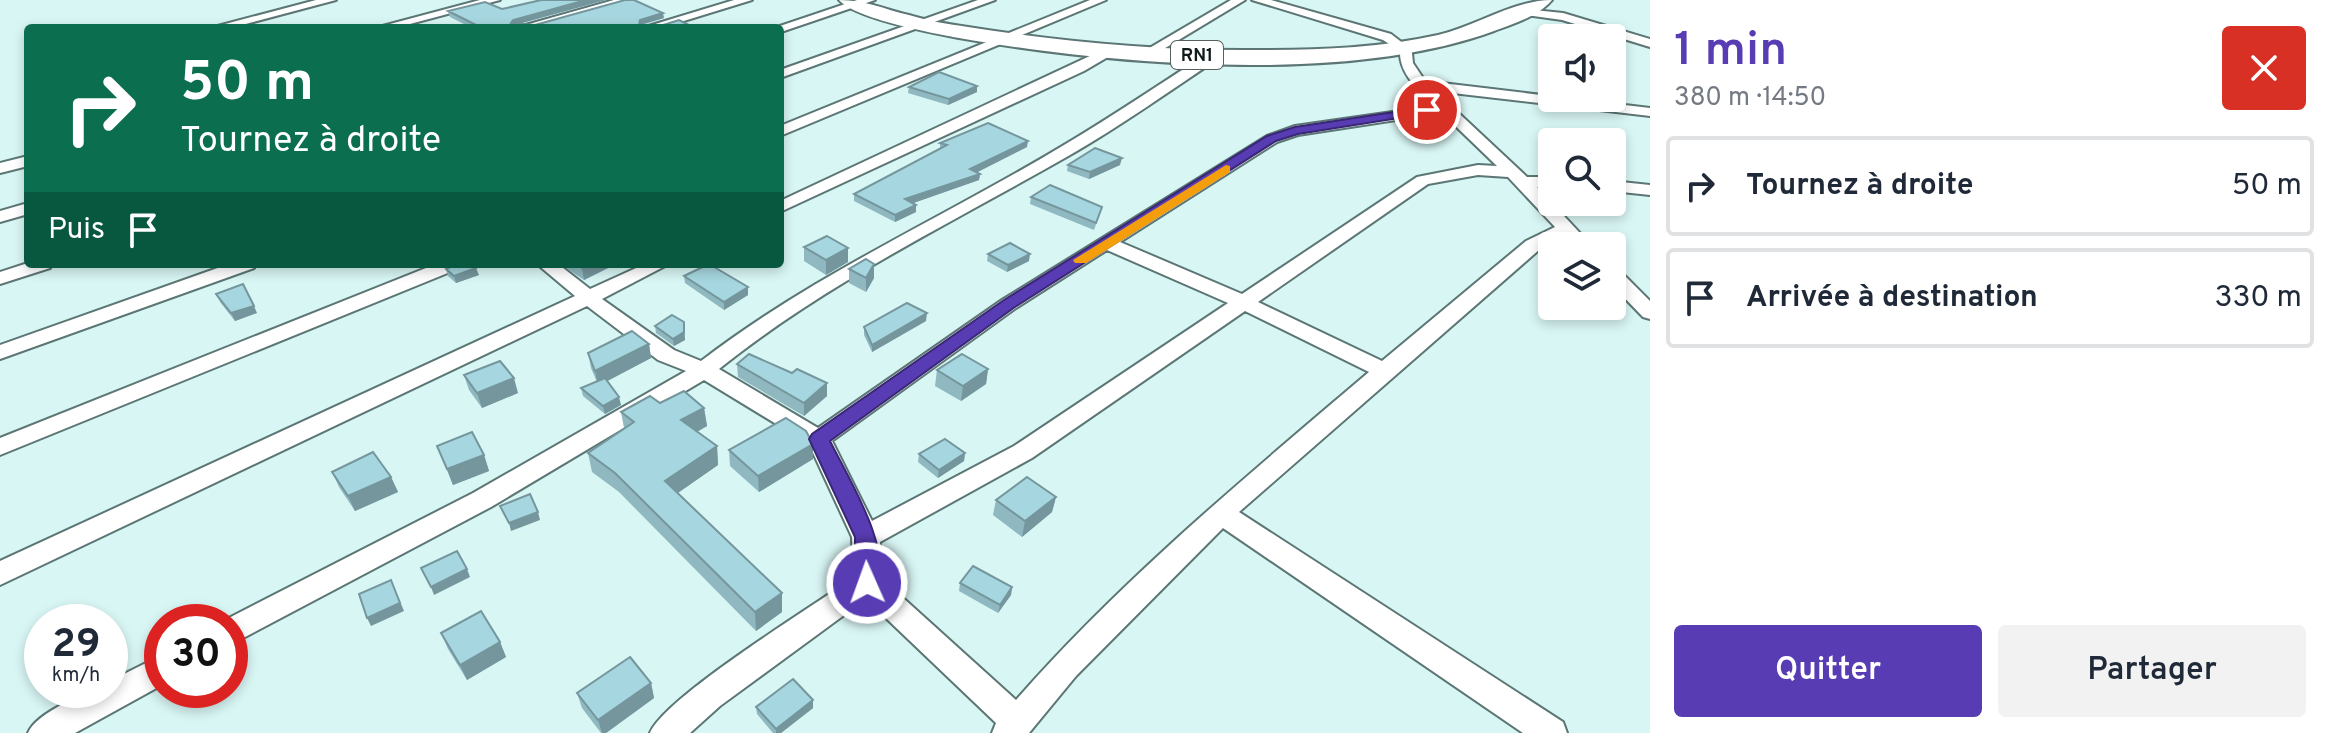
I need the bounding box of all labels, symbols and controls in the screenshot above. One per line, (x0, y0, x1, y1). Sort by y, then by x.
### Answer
text: 1 min (1674, 22, 1787, 82)
map controls (1538, 24, 1626, 320)
button: sound (1538, 24, 1626, 112)
button: close (2222, 26, 2306, 110)
road number: RN1 (1171, 41, 1223, 69)
text: 50 m (180, 50, 314, 120)
icon: right (48, 56, 152, 160)
pin (1393, 76, 1461, 144)
text: 380 m · 14:50 (1674, 82, 1826, 115)
icon: arrive (1405, 88, 1449, 132)
text: Tournez à droite (180, 119, 441, 165)
button: search (1538, 128, 1626, 216)
icon: right (1678, 164, 1722, 208)
text: Tournez à droite (1746, 168, 1974, 205)
text: 50 m (2232, 168, 2302, 205)
icon: arrive (121, 208, 165, 252)
text: Puis (48, 212, 105, 249)
button: layers (1538, 232, 1626, 320)
icon: arrive (1678, 276, 1722, 320)
text: Arrivée à destination (1746, 280, 2038, 317)
text: 330 m (2214, 280, 2302, 317)
position arrow (825, 541, 909, 625)
speed limit sign: 30 (144, 604, 248, 708)
text: 29 (51, 621, 101, 671)
button: Quitter (1674, 625, 1982, 717)
button: Partager (1998, 625, 2306, 717)
text: km/h (52, 663, 100, 689)

